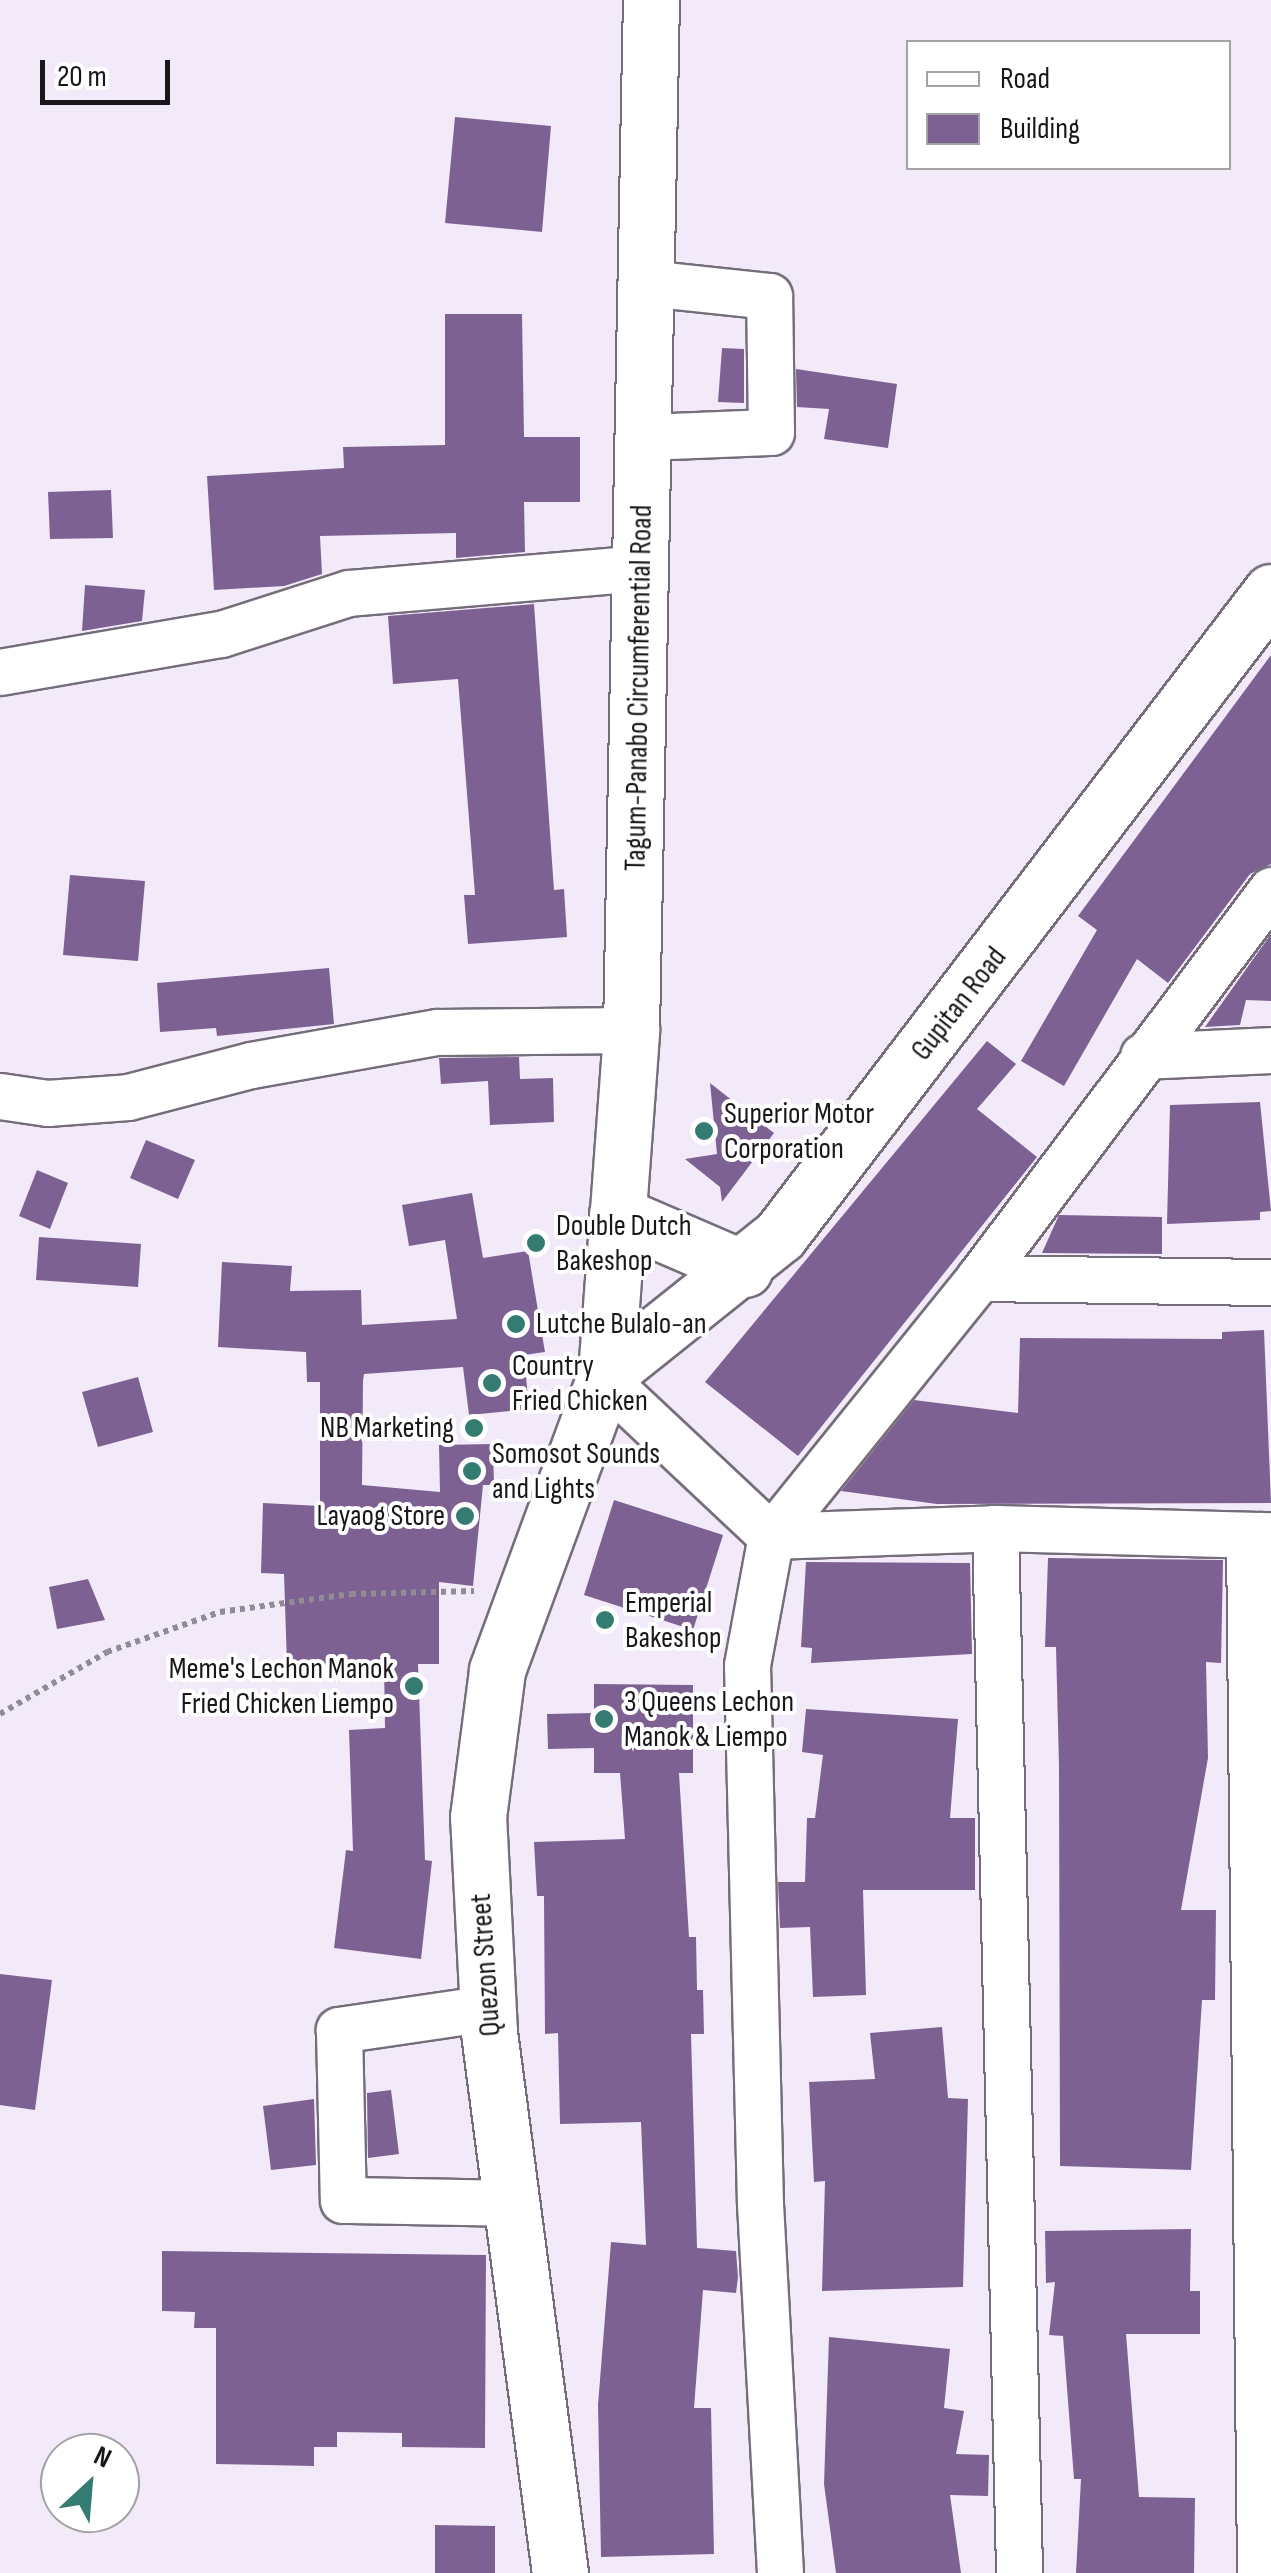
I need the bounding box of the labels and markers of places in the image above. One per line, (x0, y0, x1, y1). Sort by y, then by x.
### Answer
place label: Superior Motor Corporation (724, 1096, 874, 1166)
marker: Superior Motor Corporation (693, 1120, 715, 1142)
place label: Double Dutch Bakeshop (556, 1208, 692, 1278)
marker: Double Dutch Bakeshop (525, 1232, 547, 1254)
place label: Lutche Bulalo-an (536, 1306, 707, 1342)
marker: Lutche Bulalo-an (505, 1313, 527, 1335)
place label: Country Fried Chicken (512, 1348, 648, 1418)
marker: Country Fried Chicken (481, 1372, 503, 1394)
place label: NB Marketing (320, 1410, 454, 1446)
marker: NB Marketing (463, 1417, 485, 1439)
place label: Somosot Sounds and Lights (492, 1436, 660, 1506)
marker: Somosot Sounds and Lights (461, 1460, 483, 1482)
place label: Layaog Store (316, 1498, 445, 1534)
marker: Layaog Store (454, 1505, 476, 1527)
place label: Emperial Bakeshop (625, 1585, 722, 1656)
marker: Emperial Bakeshop (594, 1609, 616, 1631)
place label: Meme's Lechon Manok Fried Chicken Liempo (169, 1651, 394, 1722)
marker: Meme's Lechon Manok Fried Chicken Liempo (403, 1675, 425, 1697)
place label: 3 Queens Lechon Manok & Liempo (624, 1684, 794, 1754)
marker: 3 Queens Lechon Manok & Liempo (593, 1708, 615, 1730)

